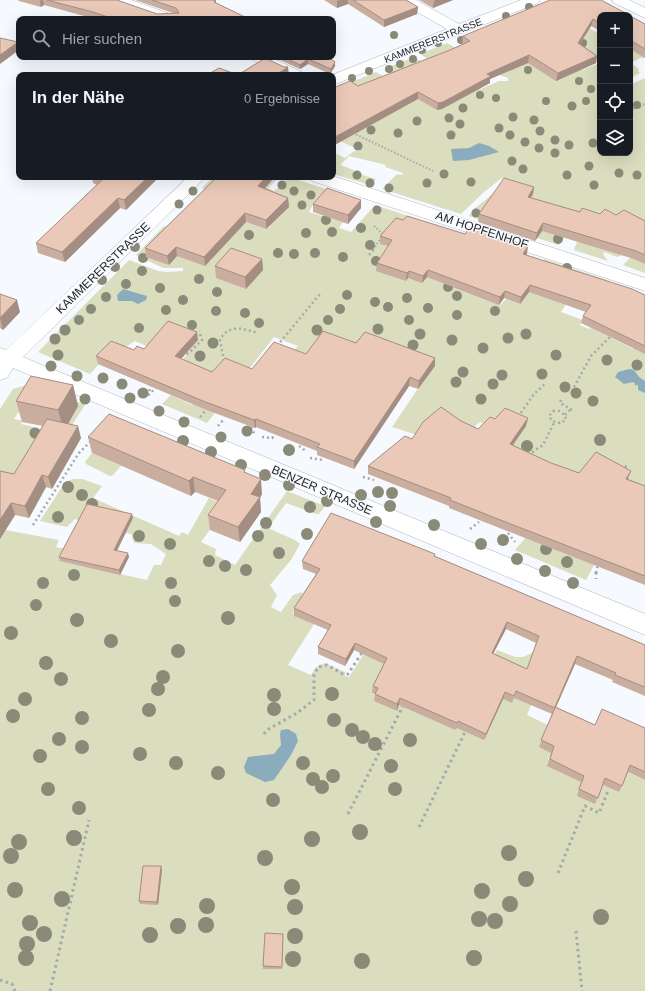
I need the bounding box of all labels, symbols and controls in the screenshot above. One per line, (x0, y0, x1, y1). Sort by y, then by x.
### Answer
map controls (597, 12, 633, 156)
button: + (597, 12, 633, 48)
search box (16, 16, 336, 60)
street label: KAMMERERSTRASSE (383, 16, 484, 65)
icon: search (30, 27, 52, 49)
text: Hier suchen (62, 30, 142, 47)
button: − (597, 48, 633, 84)
button: locate (597, 84, 633, 120)
text: In der Nähe (32, 88, 125, 107)
text: 0 Ergebnisse (244, 91, 320, 106)
button: layers (597, 120, 633, 156)
street label: AM HOPFENHOF (434, 208, 530, 252)
street label: KAMMERERSTRASSE (53, 219, 153, 317)
street label: BENZER STRASSE (270, 462, 374, 518)

